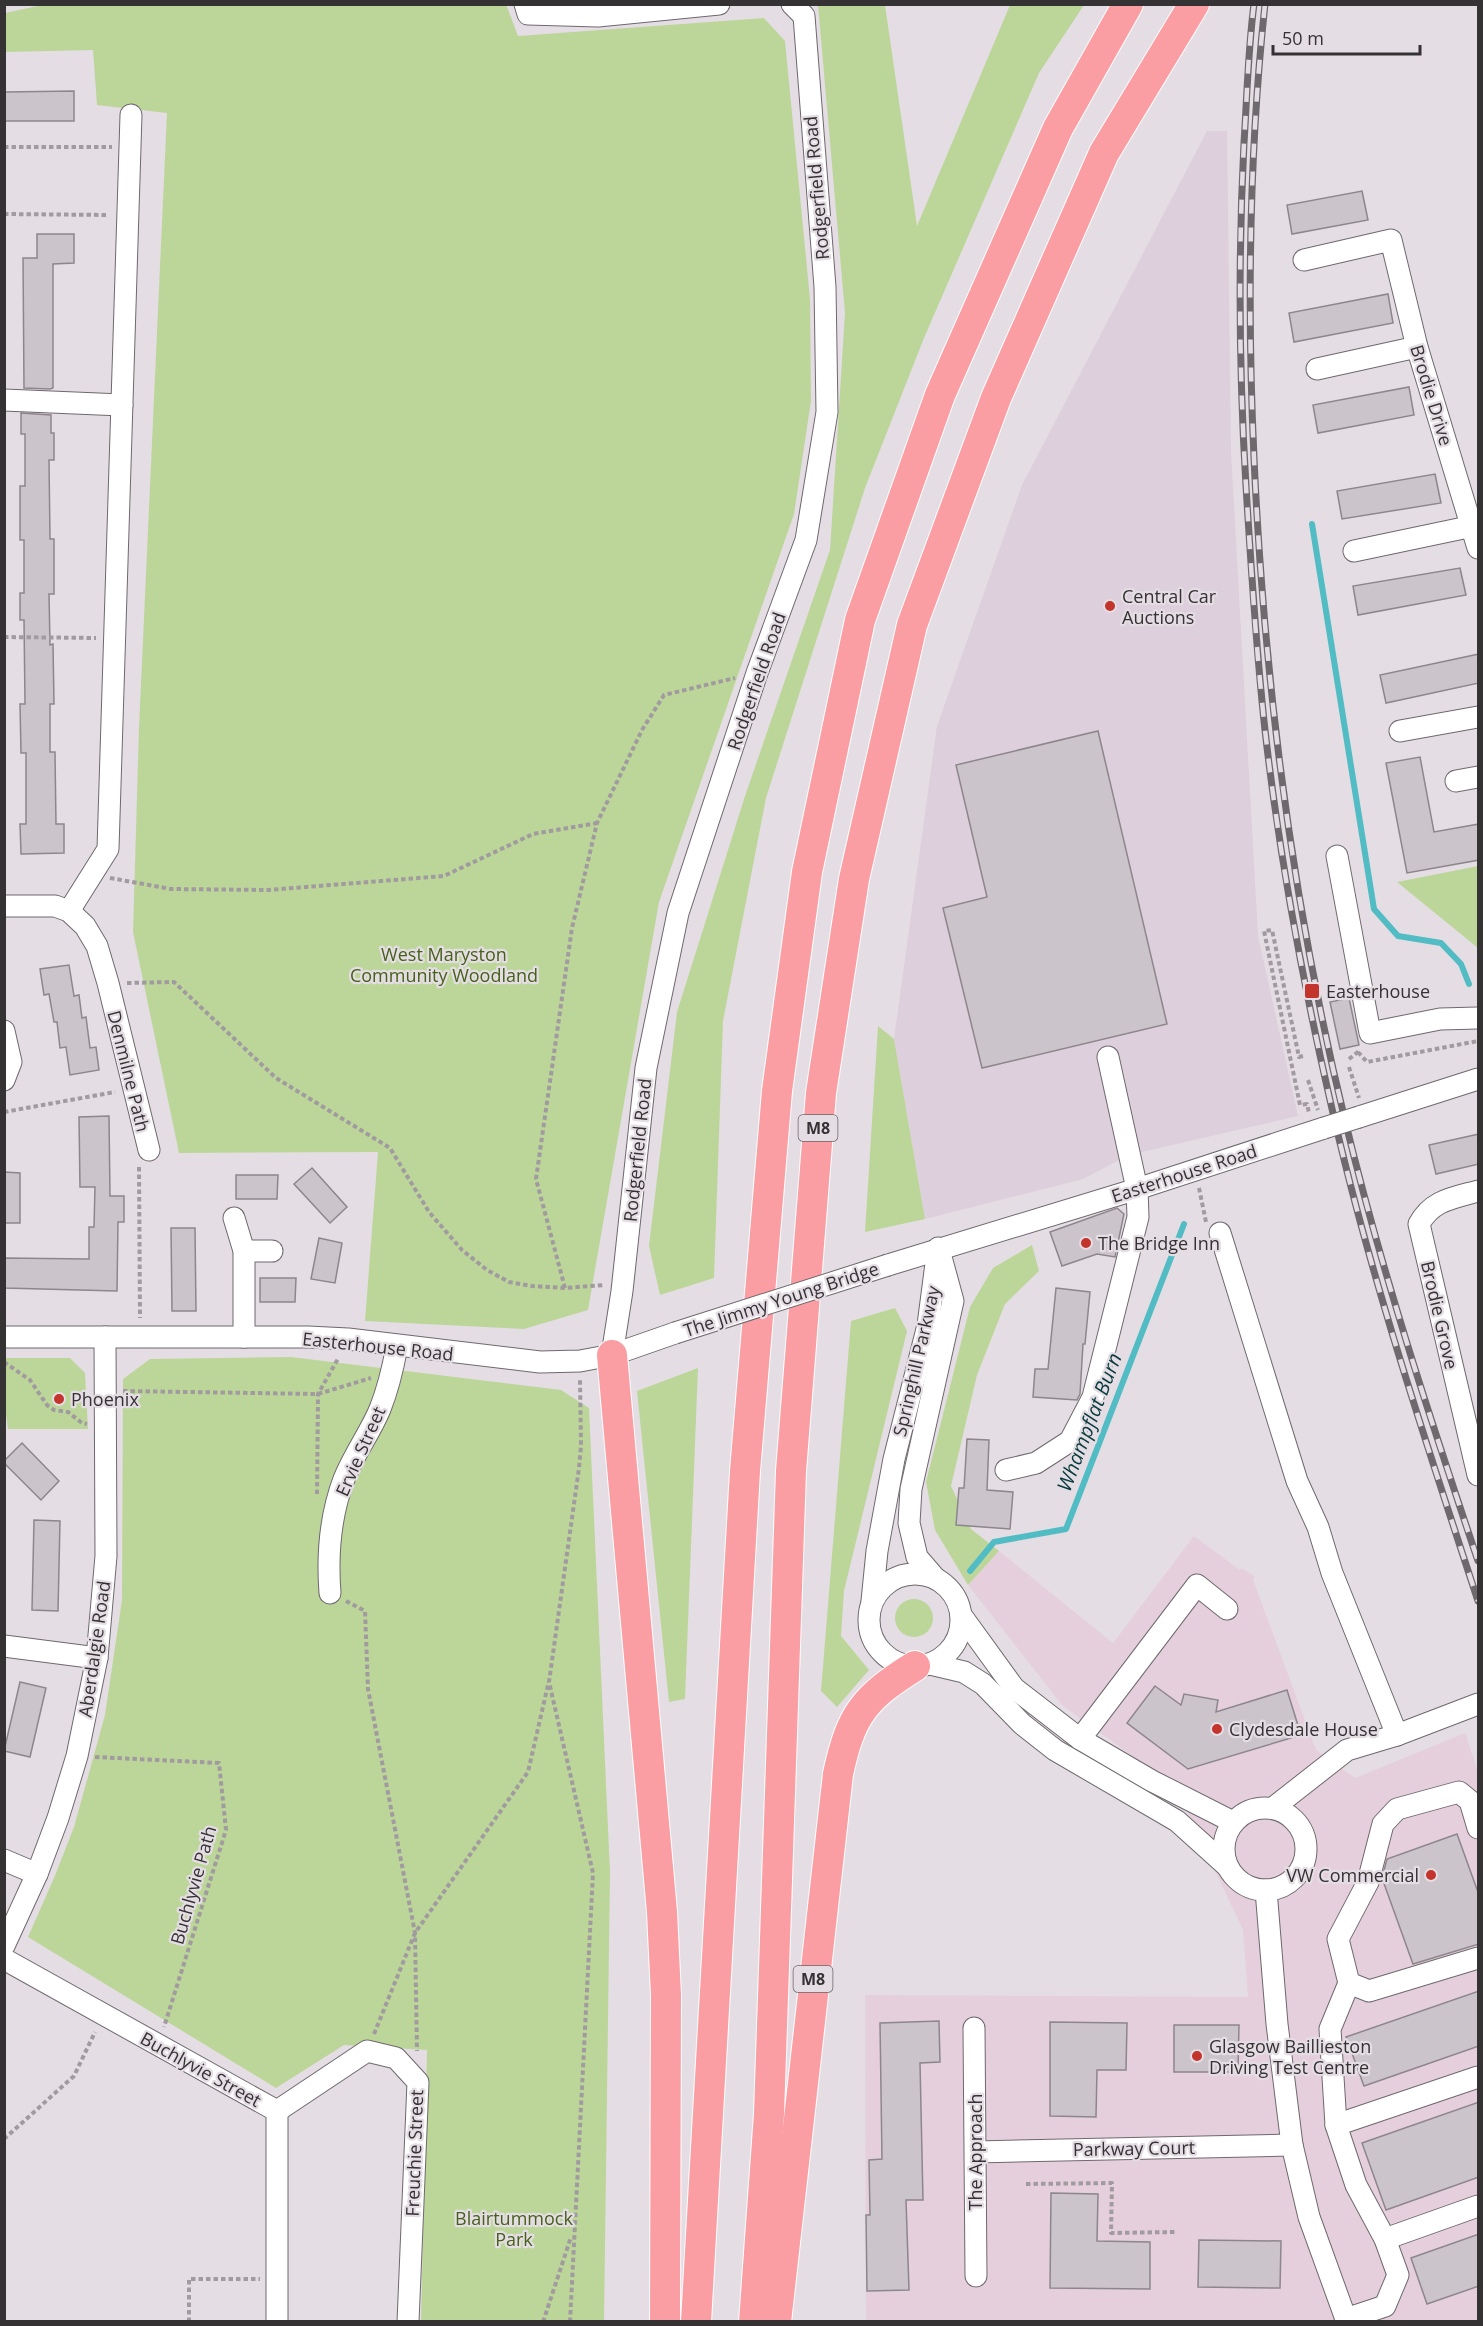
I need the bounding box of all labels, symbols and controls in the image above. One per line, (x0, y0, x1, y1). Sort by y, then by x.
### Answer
scale bar (1273, 18, 1420, 56)
text: 50 m (1282, 26, 1324, 50)
street label: Rodgerfield Road (798, 115, 834, 261)
street label: Brodie Drive (1405, 342, 1459, 448)
place label: Central Car Auctions (1122, 584, 1217, 629)
marker: Central Car Auctions (1103, 599, 1117, 613)
street label: Rodgerfield Road (721, 609, 791, 753)
park label: West Maryston Community Woodland (350, 942, 538, 987)
place label: Easterhouse (1326, 979, 1430, 1003)
marker: Easterhouse (1303, 982, 1321, 1000)
street label: Denmilne Path (102, 1008, 156, 1134)
street label: Rodgerfield Road (618, 1077, 656, 1223)
road number: M8 (798, 1115, 838, 1141)
street label: Easterhouse Road (1108, 1138, 1260, 1208)
place label: The Bridge Inn (1098, 1231, 1220, 1255)
marker: The Bridge Inn (1079, 1236, 1093, 1250)
street label: The Jimmy Young Bridge (680, 1256, 882, 1342)
street label: Brodie Grove (1416, 1258, 1464, 1372)
street label: Springhill Parkway (887, 1283, 945, 1439)
street label: Easterhouse Road (301, 1326, 455, 1366)
water label: Whampflat Burn (1050, 1349, 1128, 1495)
place label: Phoenix (71, 1387, 139, 1411)
marker: Phoenix (52, 1392, 66, 1406)
street label: Ervie Street (330, 1402, 390, 1500)
street label: Aberdalgie Road (73, 1579, 115, 1719)
place label: Clydesdale House (1229, 1717, 1378, 1741)
marker: Clydesdale House (1210, 1722, 1224, 1736)
street label: Buchlyvie Path (165, 1823, 221, 1947)
place label: VW Commercial (1286, 1863, 1419, 1887)
marker: VW Commercial (1424, 1868, 1438, 1882)
road number: M8 (794, 1966, 832, 1992)
street label: Buchlyvie Street (136, 2026, 266, 2112)
place label: Glasgow Baillieston Driving Test Centre (1209, 2034, 1371, 2079)
marker: Glasgow Baillieston Driving Test Centre (1190, 2049, 1204, 2063)
street label: Freuchie Street (400, 2089, 428, 2217)
street label: The Approach (963, 2094, 987, 2211)
street label: Parkway Court (1073, 2135, 1195, 2161)
park label: Blairtummock Park (455, 2206, 573, 2251)

